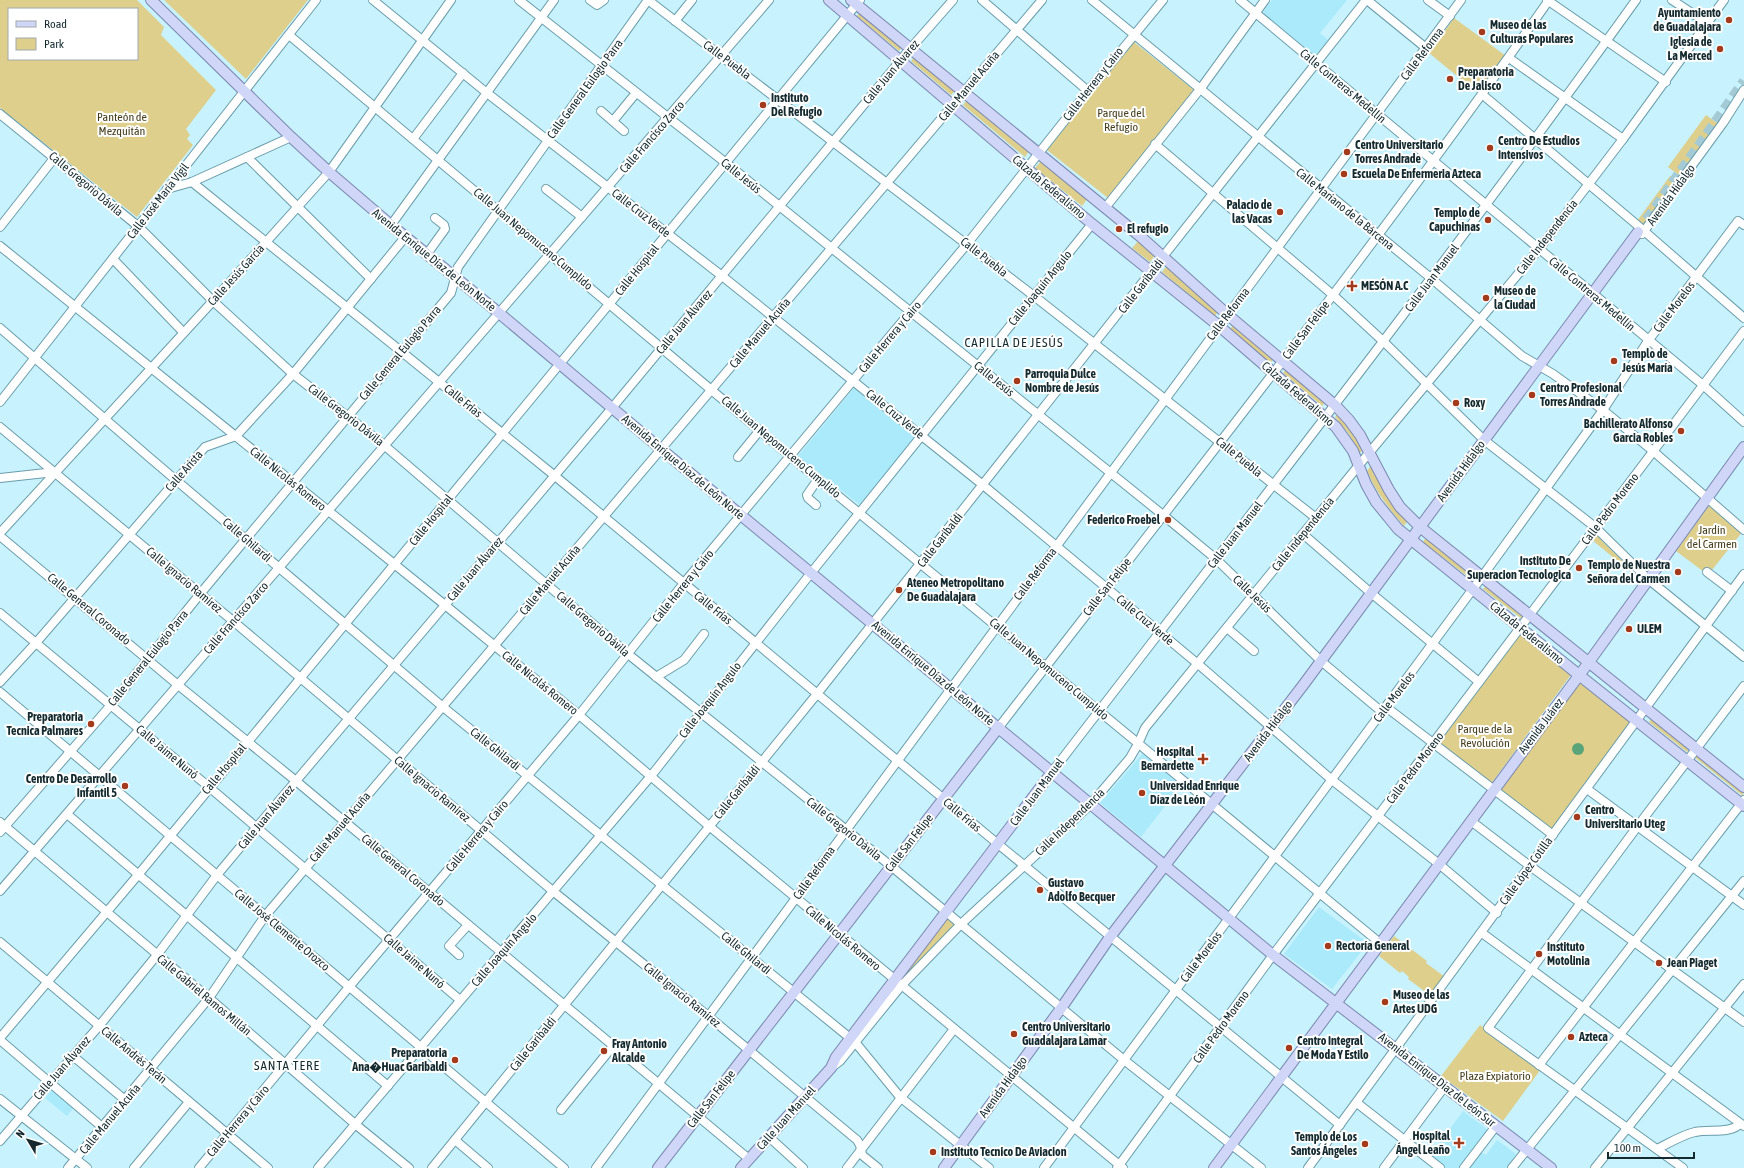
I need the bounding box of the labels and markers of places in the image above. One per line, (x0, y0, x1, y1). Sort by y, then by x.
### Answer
place label: Ayuntamiento de Guadalajara (1653, 6, 1721, 34)
marker: Ayuntamiento de Guadalajara (1724, 15, 1734, 25)
place label: Museo de las Culturas Populares (1490, 18, 1574, 46)
marker: Museo de las Culturas Populares (1477, 27, 1487, 37)
place label: Iglesia de La Merced (1668, 35, 1713, 63)
marker: Iglesia de La Merced (1715, 44, 1725, 54)
place label: Preparatoria De Jalisco (1458, 65, 1514, 93)
marker: Preparatoria De Jalisco (1445, 74, 1455, 84)
place label: Instituto Del Refugio (771, 91, 822, 119)
marker: Instituto Del Refugio (758, 100, 768, 110)
place label: Centro De Estudios Intensivos (1498, 134, 1580, 162)
place label: Centro Universitario Torres Andrade (1355, 138, 1444, 166)
marker: Centro De Estudios Intensivos (1485, 143, 1495, 153)
marker: Centro Universitario Torres Andrade (1342, 147, 1352, 157)
place label: Escuela De Enfermeria Azteca (1352, 167, 1481, 181)
marker: Escuela De Enfermeria Azteca (1339, 169, 1349, 179)
place label: Palacio de las Vacas (1226, 198, 1273, 226)
place label: Templo de Capuchinas (1429, 206, 1481, 234)
marker: Palacio de las Vacas (1275, 207, 1285, 217)
marker: Templo de Capuchinas (1483, 215, 1493, 225)
place label: El refugio (1127, 222, 1169, 236)
marker: El refugio (1114, 224, 1124, 234)
place label: MESÓN A.C (1361, 278, 1409, 293)
marker: MESÓN A.C (1346, 280, 1358, 292)
place label: Museo de la Ciudad (1494, 284, 1536, 312)
marker: Museo de la Ciudad (1481, 293, 1491, 303)
place label: Templo de Jesús María (1621, 347, 1673, 375)
marker: Templo de Jesús María (1609, 356, 1619, 366)
place label: Parroquia Dulce Nombre de Jesús (1025, 367, 1100, 395)
marker: Parroquia Dulce Nombre de Jesús (1012, 376, 1022, 386)
place label: Centro Profesional Torres Andrade (1540, 381, 1623, 409)
marker: Centro Profesional Torres Andrade (1527, 390, 1537, 400)
place label: Roxy (1464, 396, 1485, 410)
marker: Roxy (1451, 398, 1461, 408)
place label: Bachillerato Alfonso Garcia Robles (1584, 417, 1674, 445)
marker: Bachillerato Alfonso Garcia Robles (1676, 426, 1686, 436)
place label: Federico Froebel (1087, 513, 1161, 527)
marker: Federico Froebel (1163, 515, 1173, 525)
place label: Instituto De Superacion Tecnologica (1467, 554, 1572, 582)
place label: Templo de Nuestra Señora del Carmen (1587, 558, 1670, 586)
marker: Instituto De Superacion Tecnologica (1574, 563, 1584, 573)
marker: Templo de Nuestra Señora del Carmen (1673, 567, 1683, 577)
place label: Ateneo Metropolitano De Guadalajara (906, 576, 1004, 604)
marker: Ateneo Metropolitano De Guadalajara (894, 585, 904, 595)
place label: ULEM (1637, 622, 1662, 636)
marker: ULEM (1624, 624, 1634, 634)
place label: Preparatoria Tecnica Palmares (7, 710, 84, 738)
marker: Preparatoria Tecnica Palmares (86, 719, 96, 729)
place label: Hospital Bernardette (1141, 745, 1195, 773)
marker: Hospital Bernardette (1197, 753, 1209, 765)
place label: Centro De Desarrollo Infantil 5 (26, 772, 117, 800)
place label: Universidad Enrique Díaz de León (1150, 779, 1240, 807)
marker: Centro De Desarrollo Infantil 5 (120, 781, 130, 791)
marker: Universidad Enrique Díaz de León (1137, 788, 1147, 798)
place label: Centro Universitario Uteg (1585, 803, 1666, 831)
marker: Centro Universitario Uteg (1572, 812, 1582, 822)
place label: Gustavo Adolfo Becquer (1047, 876, 1115, 904)
marker: Gustavo Adolfo Becquer (1035, 885, 1045, 895)
place label: Rectoría General (1336, 939, 1410, 953)
place label: Instituto Motolinia (1547, 940, 1590, 968)
marker: Rectoría General (1323, 941, 1333, 951)
marker: Instituto Motolinia (1534, 949, 1544, 959)
place label: Jean Piaget (1666, 956, 1718, 970)
marker: Jean Piaget (1654, 958, 1664, 968)
place label: Museo de las Artes UDG (1392, 988, 1450, 1016)
marker: Museo de las Artes UDG (1380, 997, 1390, 1007)
place label: Centro Universitario Guadalajara Lamar (1022, 1020, 1111, 1048)
marker: Centro Universitario Guadalajara Lamar (1009, 1029, 1019, 1039)
place label: Azteca (1578, 1030, 1608, 1044)
marker: Azteca (1566, 1032, 1576, 1042)
place label: Centro Integral De Moda Y Estilo (1297, 1034, 1369, 1062)
place label: Fray Antonio Alcalde (611, 1037, 667, 1065)
marker: Centro Integral De Moda Y Estilo (1284, 1043, 1294, 1053)
place label: Preparatoria Ana�Huac Garibaldi (351, 1046, 447, 1074)
marker: Fray Antonio Alcalde (599, 1046, 609, 1056)
marker: Preparatoria Ana�Huac Garibaldi (450, 1055, 460, 1065)
place label: Hospital Ángel Leaño (1395, 1129, 1451, 1157)
place label: Templo de Los Santos Ángeles (1291, 1130, 1358, 1158)
marker: Hospital Ángel Leaño (1453, 1137, 1465, 1149)
marker: Templo de Los Santos Ángeles (1360, 1139, 1370, 1149)
place label: Instituto Tecnico De Aviacion (941, 1145, 1067, 1159)
marker: Instituto Tecnico De Aviacion (928, 1147, 938, 1157)

